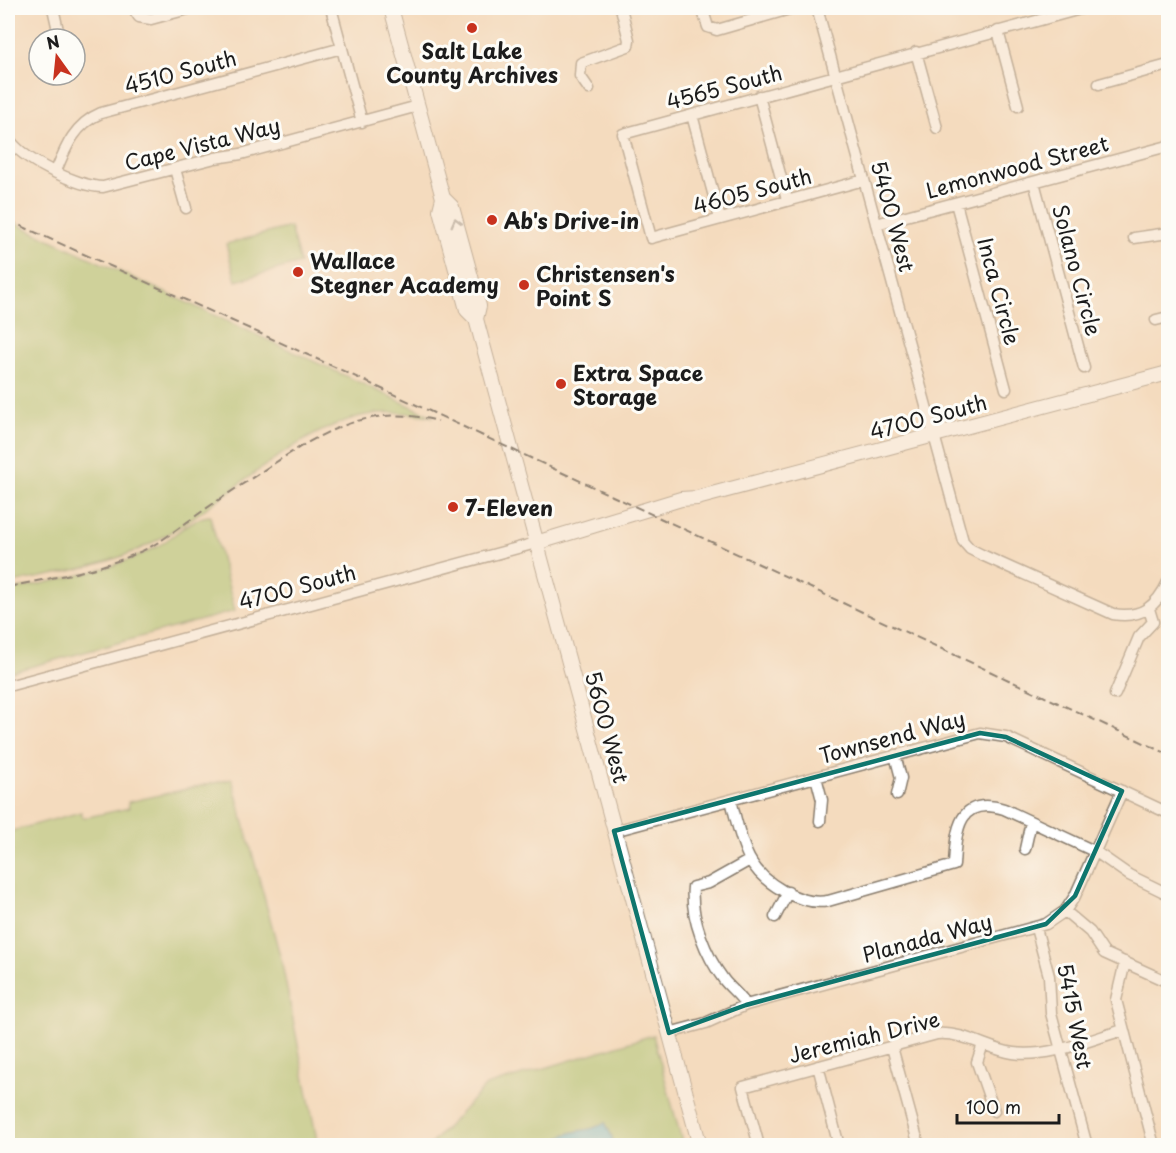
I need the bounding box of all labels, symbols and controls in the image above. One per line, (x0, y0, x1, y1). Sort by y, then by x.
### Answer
marker: Salt Lake County Archives (465, 21, 479, 35)
north arrow (27, 27, 87, 87)
text: N (44, 28, 62, 55)
place label: Salt Lake County Archives (386, 34, 558, 90)
street label: 4510 South (120, 41, 240, 101)
street label: 4565 South (663, 55, 785, 117)
street label: Cape Vista Way (121, 108, 283, 178)
street label: Lemonwood Street (922, 126, 1112, 206)
street label: 5400 West (864, 157, 924, 275)
street label: 4605 South (689, 159, 815, 221)
street label: Solano Circle (1045, 201, 1111, 339)
place label: Ab's Drive-in (504, 204, 639, 236)
marker: Ab's Drive-in (485, 213, 499, 227)
one-way arrow (451, 217, 463, 228)
street label: Inca Circle (970, 233, 1030, 349)
place label: Wallace Stegner Academy (310, 244, 499, 300)
place label: Christensen's Point S (536, 257, 675, 313)
marker: Wallace Stegner Academy (291, 265, 305, 279)
marker: Christensen's Point S (517, 278, 531, 292)
place label: Extra Space Storage (573, 356, 703, 412)
marker: Extra Space Storage (554, 377, 568, 391)
street label: 4700 South (866, 385, 990, 447)
place label: 7-Eleven (465, 491, 553, 523)
marker: 7-Eleven (446, 500, 460, 514)
street label: 4700 South (235, 555, 359, 617)
street label: 5600 West (578, 667, 638, 787)
street label: Townsend Way (816, 701, 968, 771)
street label: Planada Way (859, 904, 995, 970)
street label: 5415 West (1050, 960, 1102, 1072)
street label: Jeremiah Drive (785, 1002, 943, 1070)
scale bar (957, 1087, 1059, 1125)
text: 100 m (966, 1093, 1021, 1120)

